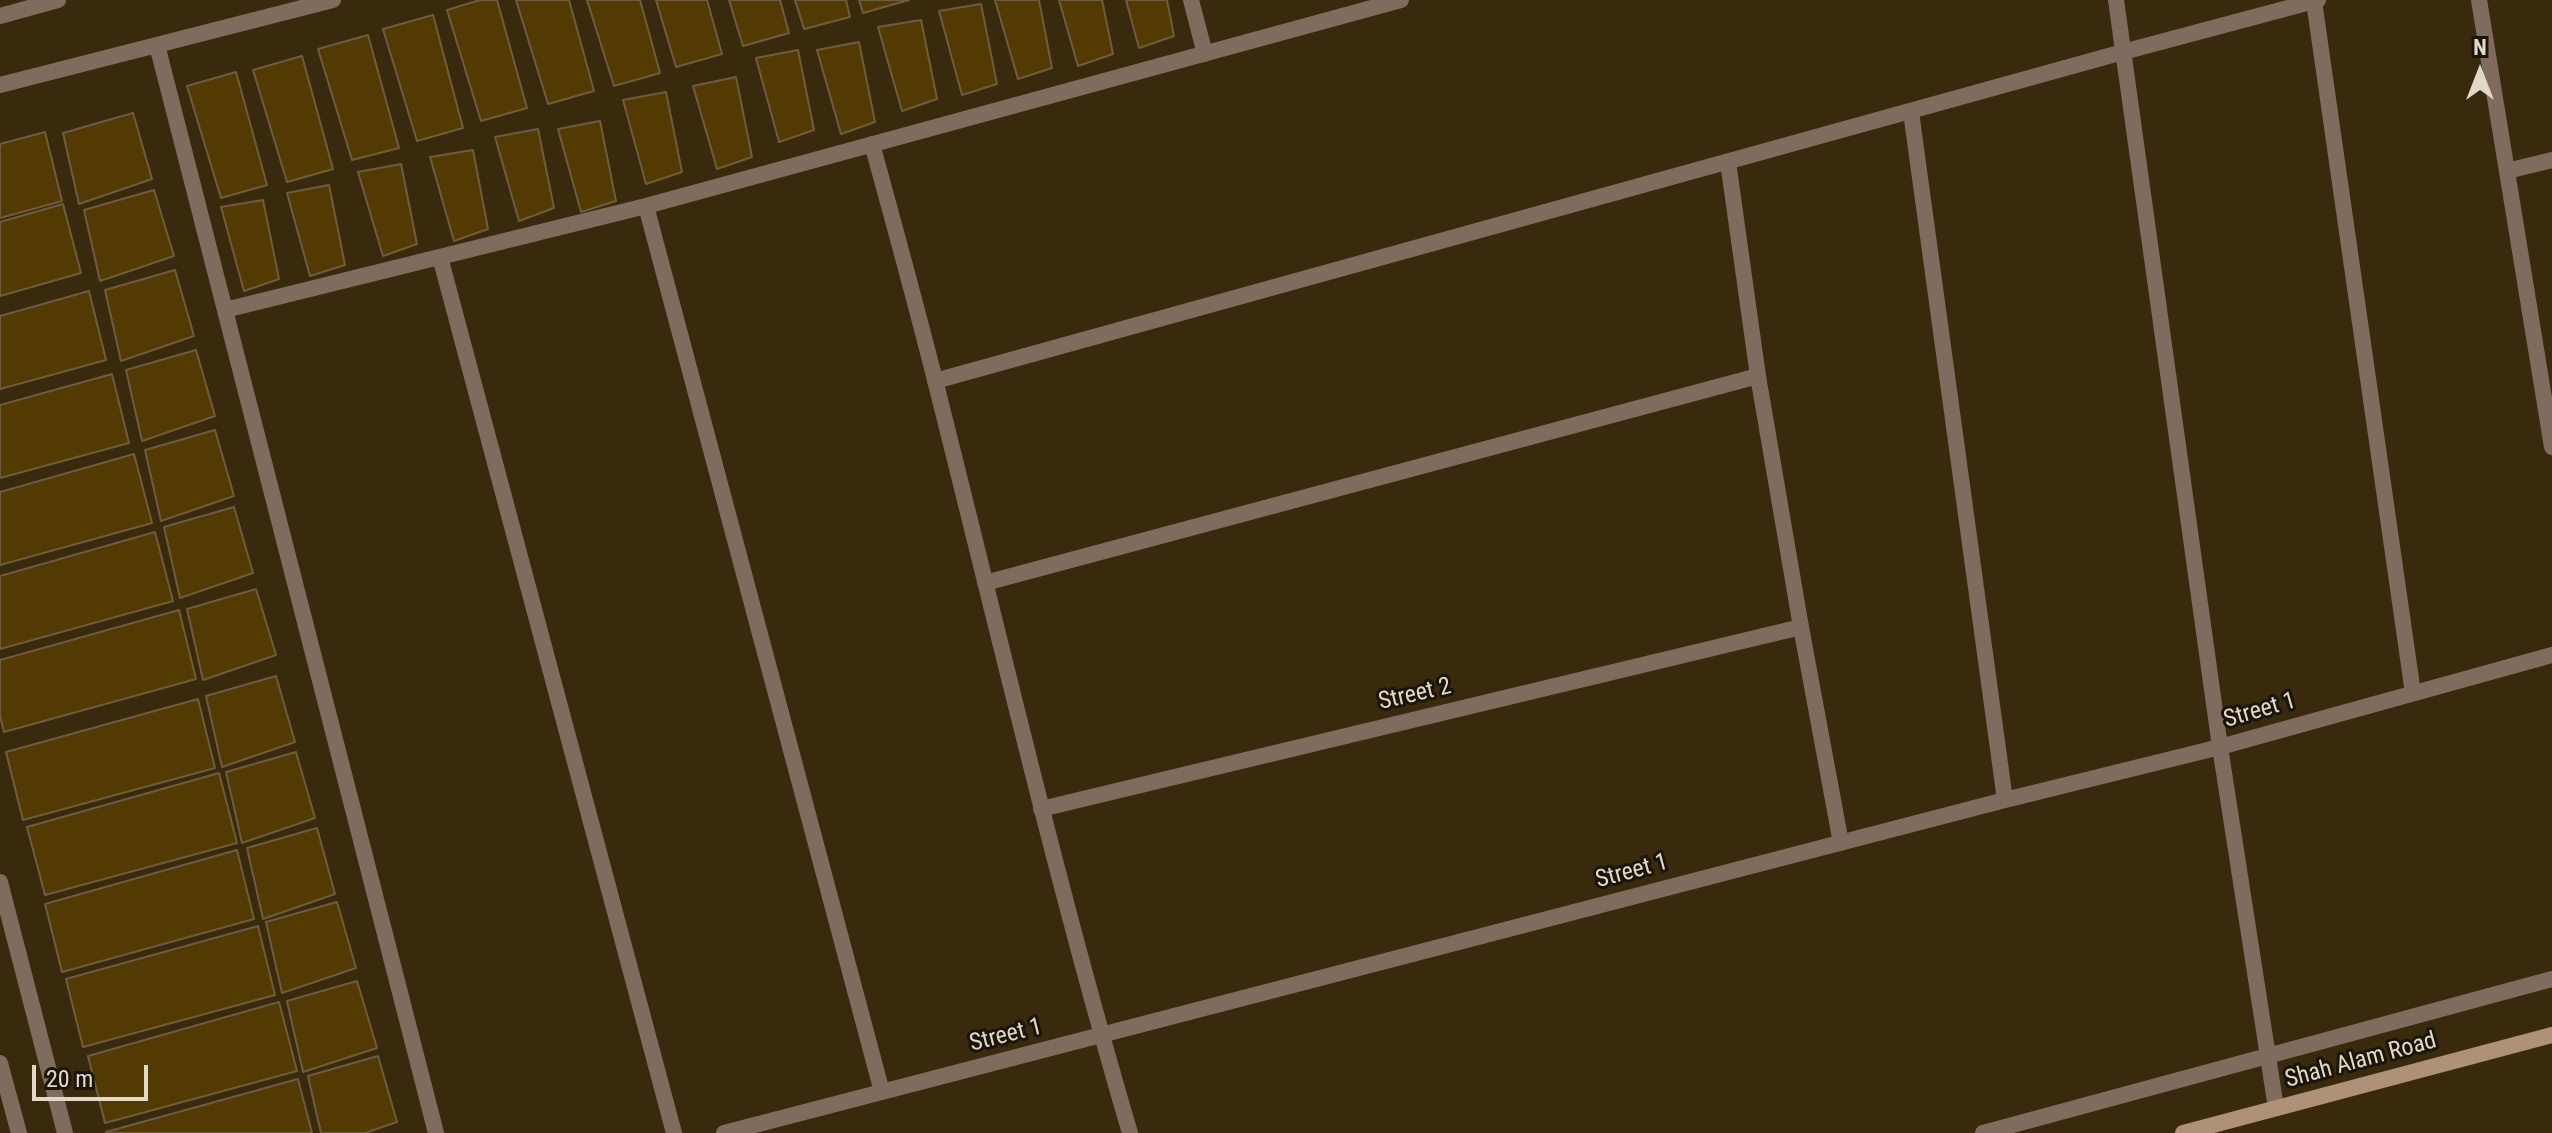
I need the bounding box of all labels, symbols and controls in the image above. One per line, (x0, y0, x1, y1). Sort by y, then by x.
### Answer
north arrow (2440, 32, 2520, 112)
text: N (2473, 35, 2487, 60)
street label: Street 2 (1376, 673, 1454, 717)
street label: Street 1 (2221, 687, 2299, 735)
street label: Street 1 (1593, 849, 1671, 895)
street label: Street 1 (967, 1013, 1045, 1059)
street label: Shah Alam Road (2282, 1027, 2440, 1095)
scale bar (36, 1049, 152, 1099)
text: 20 m (46, 1065, 93, 1093)

